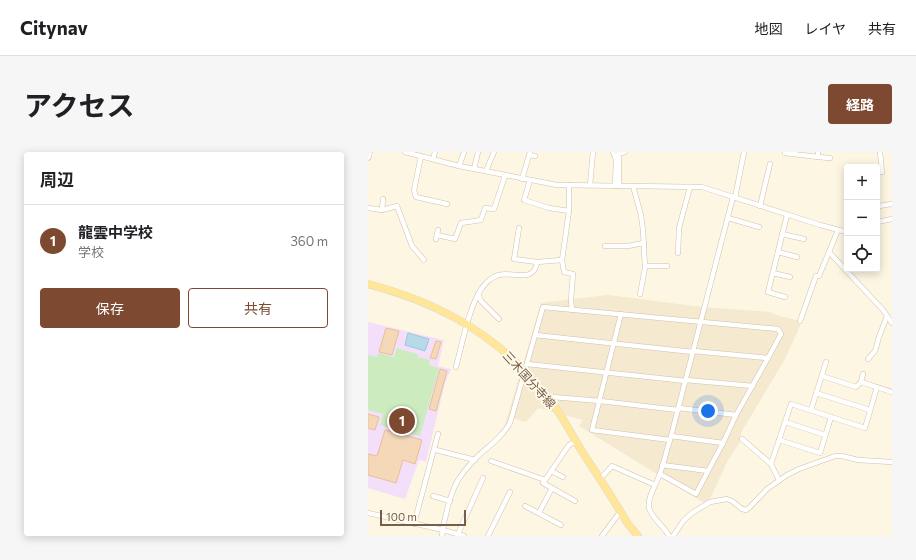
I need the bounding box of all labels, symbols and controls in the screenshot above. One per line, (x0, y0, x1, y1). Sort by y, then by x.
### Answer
text: Citynav (20, 16, 88, 39)
text: 地図 (754, 20, 782, 37)
text: レイヤ (804, 20, 846, 37)
text: 共有 (868, 20, 896, 37)
button: 経路 (828, 84, 892, 124)
text: アクセス (24, 88, 135, 122)
map controls (844, 164, 880, 272)
button: + (844, 164, 880, 200)
text: 周辺 (40, 169, 74, 190)
button: − (844, 200, 880, 236)
text: 龍雲中学校 (78, 223, 153, 241)
text: 1 (50, 233, 56, 249)
text: 360 m (290, 233, 328, 249)
button: locate (844, 236, 880, 272)
text: 学校 (78, 244, 104, 260)
button: 保存 (40, 288, 180, 328)
button: 共有 (188, 288, 328, 328)
street label: 三木国分寺線 (500, 348, 559, 411)
your location (698, 401, 718, 421)
pin: 1 (389, 406, 415, 436)
scale bar (380, 508, 466, 527)
text: 100 m (386, 510, 417, 523)

